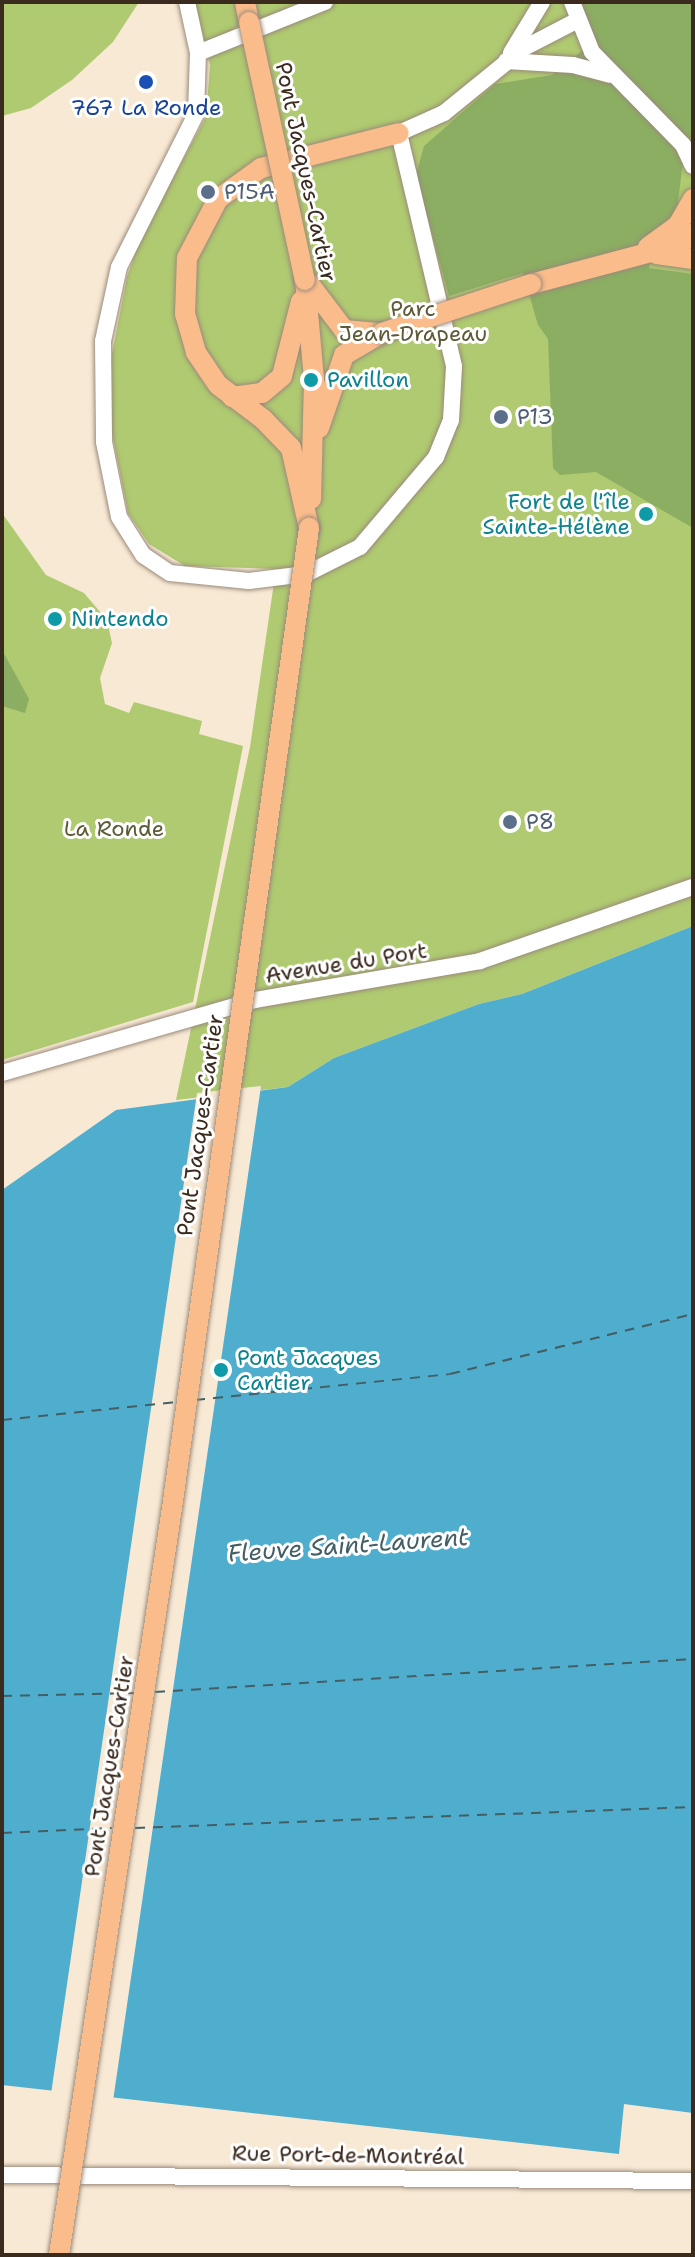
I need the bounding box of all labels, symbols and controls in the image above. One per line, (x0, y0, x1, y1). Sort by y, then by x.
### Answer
street label: Pont Jacques-Cartier (270, 60, 342, 284)
marker: 767 La Ronde (137, 73, 155, 91)
place label: 767 La Ronde (71, 95, 221, 121)
place label: P15A (224, 179, 275, 205)
marker: P15A (199, 183, 217, 201)
park label: Parc Jean-Drapeau (339, 295, 487, 346)
place label: Pavillon (327, 367, 409, 393)
marker: Pavillon (302, 371, 320, 389)
place label: P13 (517, 404, 553, 430)
marker: P13 (492, 408, 510, 426)
place label: Fort de l'île Sainte-Hélène (483, 488, 630, 540)
marker: Fort de l'île Sainte-Hélène (637, 505, 655, 523)
place label: Nintendo (71, 606, 169, 632)
marker: Nintendo (46, 610, 64, 628)
place label: P8 (526, 809, 554, 835)
marker: P8 (501, 813, 519, 831)
park label: La Ronde (64, 816, 164, 842)
street label: Avenue du Port (263, 937, 429, 989)
street label: Pont Jacques-Cartier (171, 1012, 229, 1238)
place label: Pont Jacques Cartier (237, 1344, 378, 1396)
marker: Pont Jacques Cartier (212, 1361, 230, 1379)
water label: Fleuve Saint-Laurent (227, 1523, 469, 1569)
street label: Pont Jacques-Cartier (78, 1653, 140, 1879)
street label: Rue Port-de-Montréal (232, 2140, 464, 2170)

